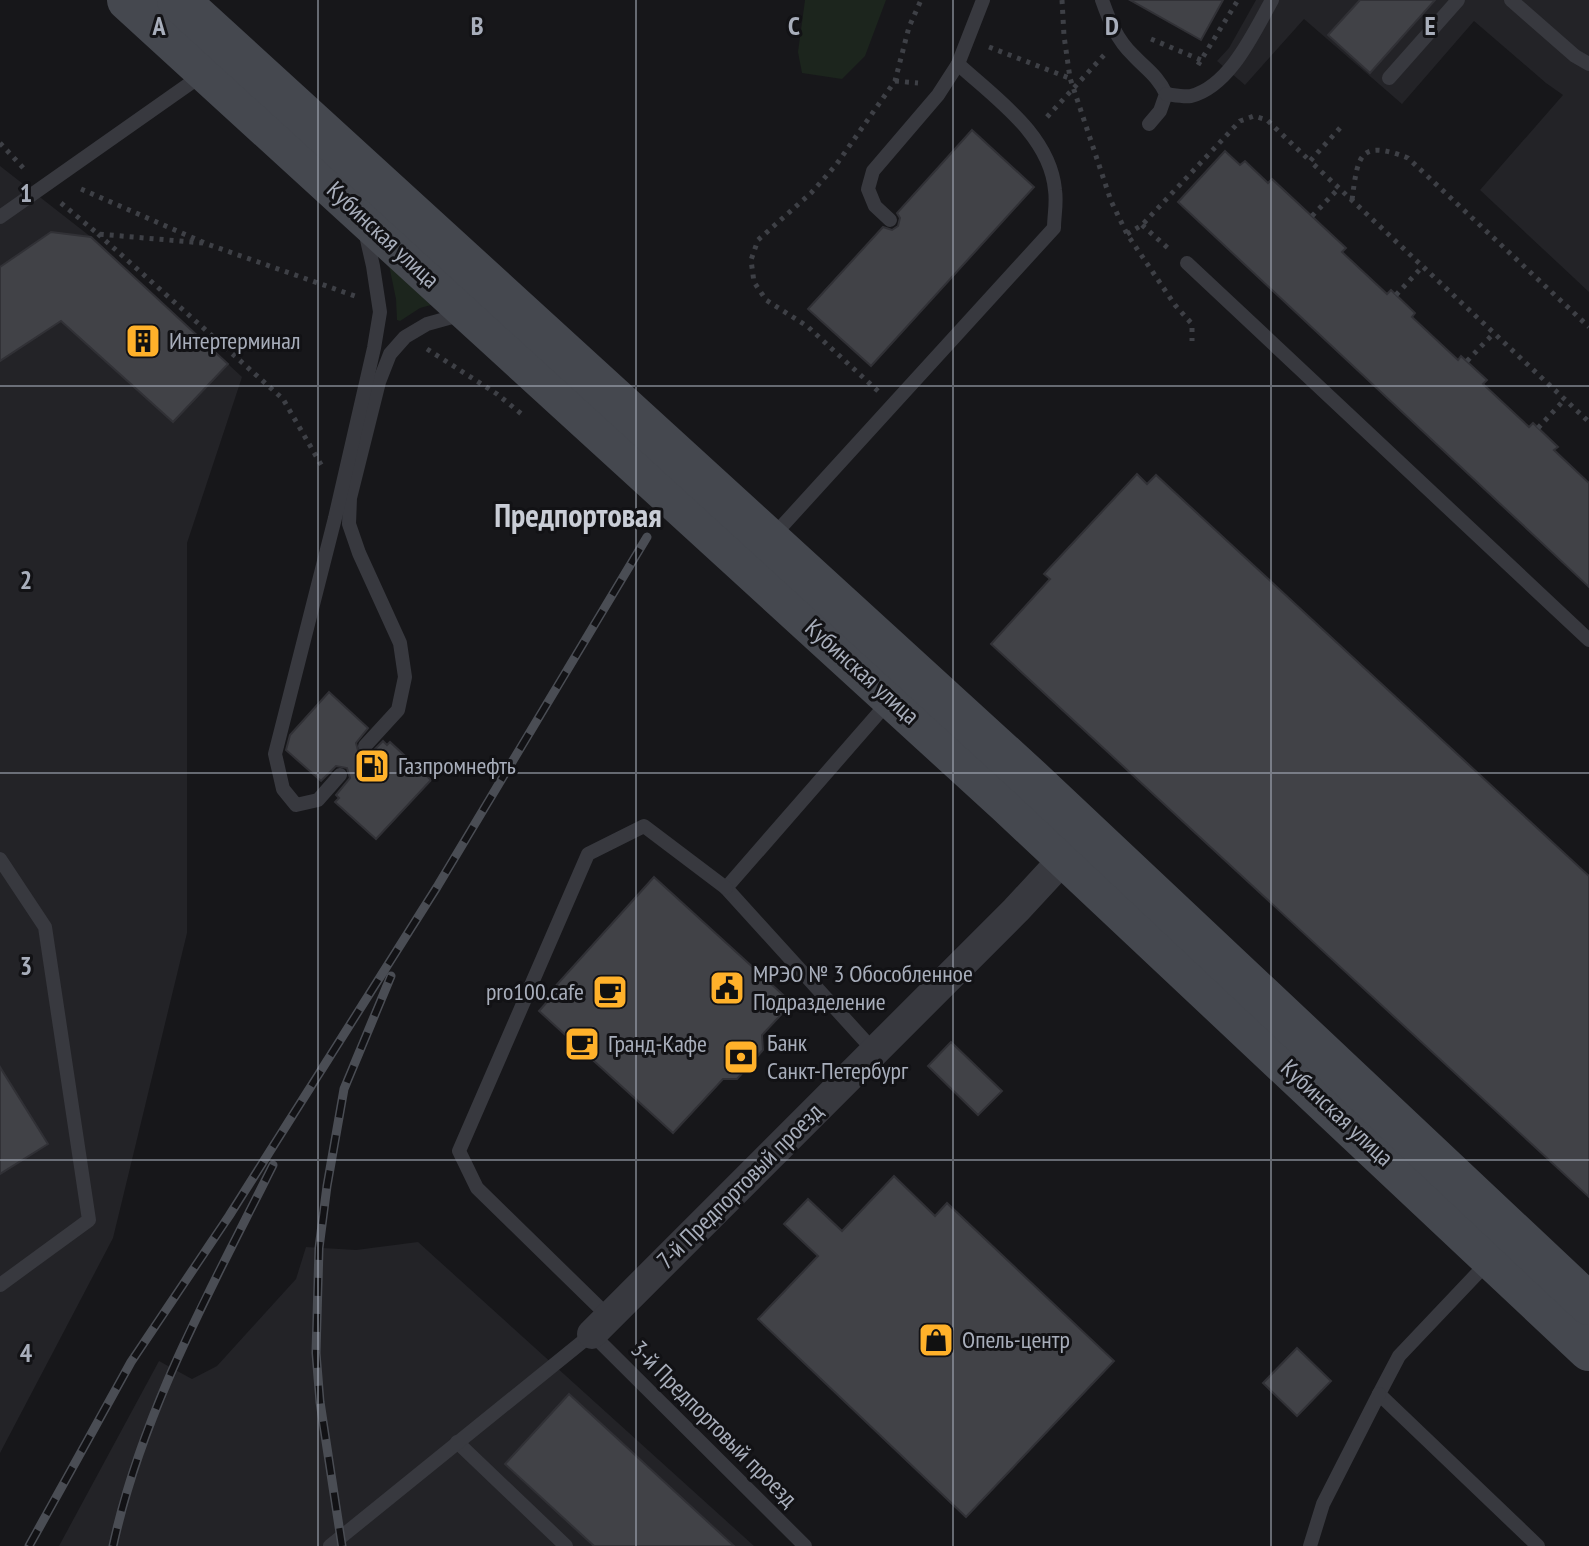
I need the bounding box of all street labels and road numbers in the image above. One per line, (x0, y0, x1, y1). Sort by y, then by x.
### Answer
street label: Кубинская улица (320, 175, 446, 295)
street label: Кубинская улица (799, 612, 926, 731)
street label: Кубинская улица (1274, 1053, 1400, 1173)
street label: 7-й Предпортовый проезд (650, 1096, 829, 1275)
street label: 3-й Предпортовый проезд (624, 1334, 805, 1514)

